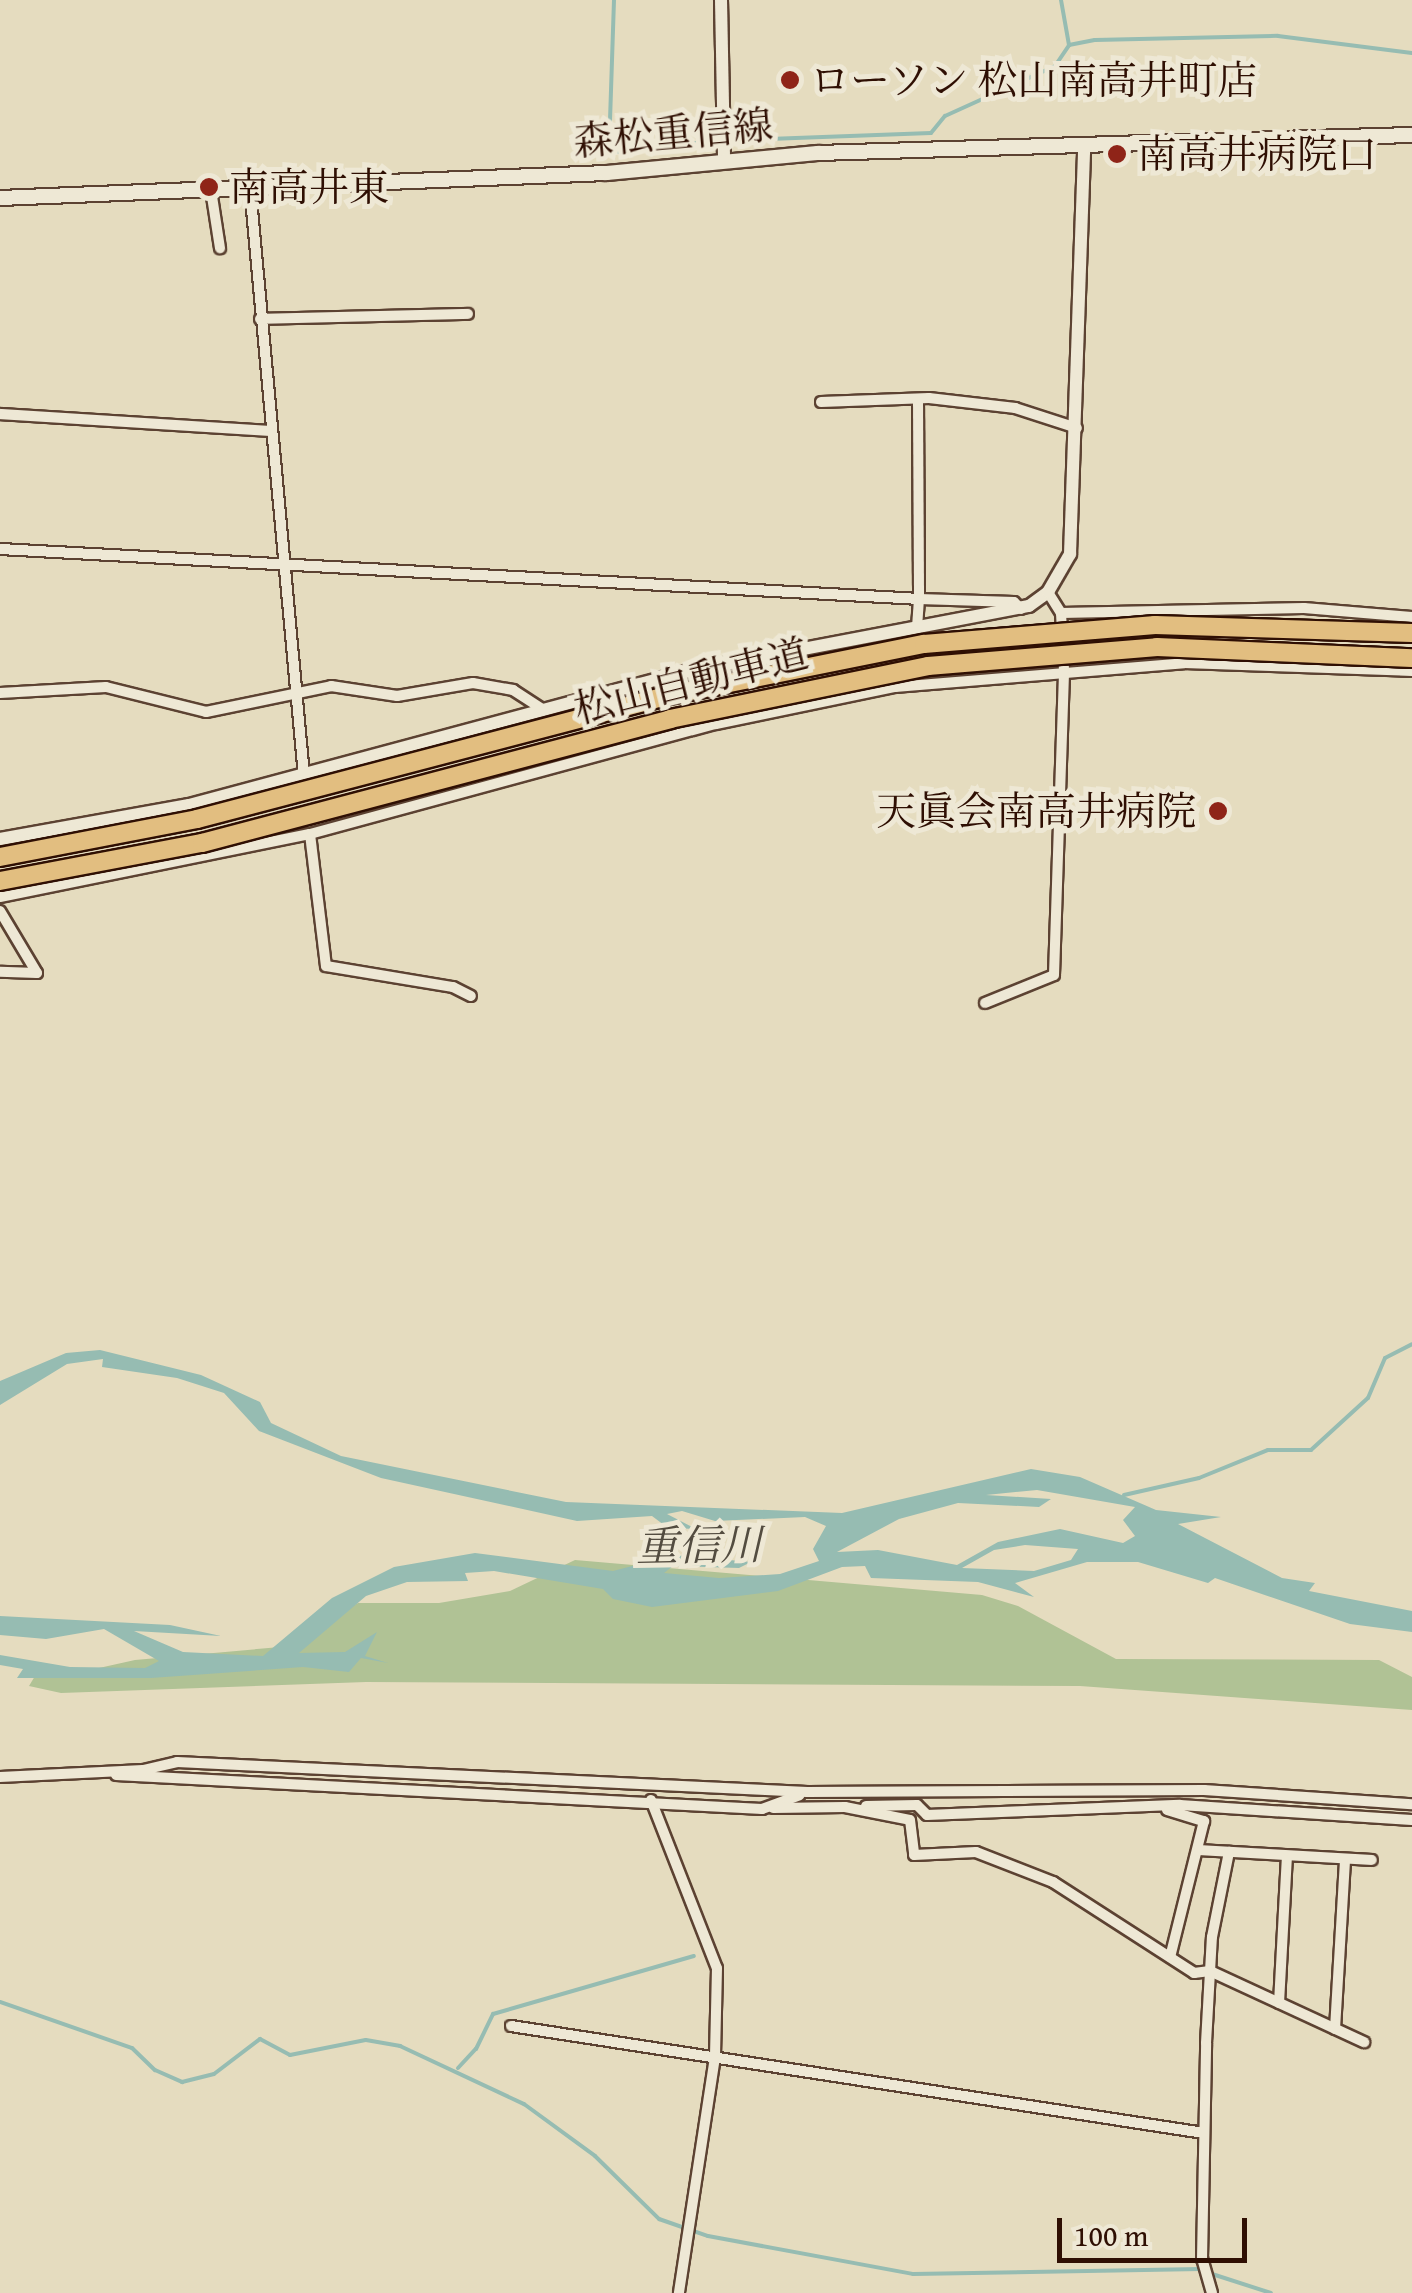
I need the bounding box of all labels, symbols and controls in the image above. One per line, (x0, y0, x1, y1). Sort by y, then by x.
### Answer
place label: ローソン 松山南高井町店 (810, 56, 1259, 104)
marker: ローソン 松山南高井町店 (779, 69, 801, 91)
street label: 森松重信線 (571, 100, 775, 166)
place label: 南高井病院口 (1137, 130, 1377, 178)
marker: 南高井病院口 (1106, 143, 1128, 165)
place label: 南高井東 (229, 163, 389, 211)
marker: 南高井東 (198, 176, 220, 198)
street label: 松山自動車道 (569, 629, 813, 733)
place label: 天眞会南高井病院 (876, 787, 1196, 835)
marker: 天眞会南高井病院 (1205, 798, 1231, 824)
water label: 重信川 (636, 1519, 762, 1571)
scale bar (1062, 2198, 1252, 2260)
text: 100 m (1074, 2213, 1148, 2257)

